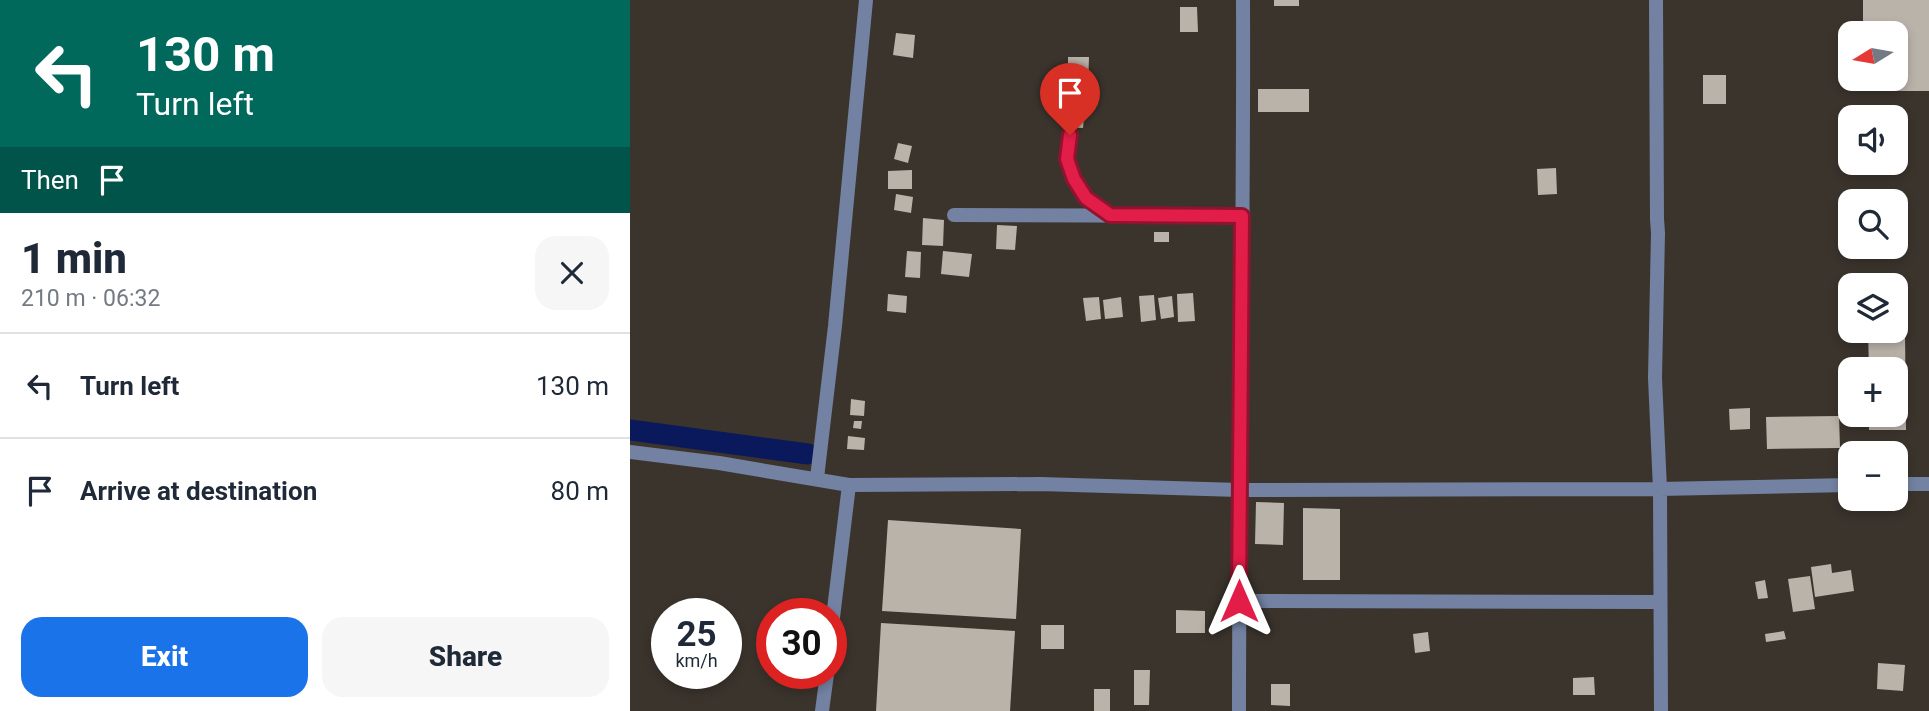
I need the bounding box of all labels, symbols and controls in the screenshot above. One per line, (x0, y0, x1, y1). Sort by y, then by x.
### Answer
north arrow (1838, 21, 1908, 91)
map controls (1838, 21, 1908, 511)
text: 130 m (136, 26, 275, 83)
icon: left (21, 28, 112, 119)
pin (1040, 63, 1100, 135)
icon: arrive (1051, 74, 1089, 112)
text: Turn left (136, 85, 254, 123)
button: sound (1838, 105, 1908, 175)
icon: arrive (93, 161, 131, 199)
text: Then (21, 165, 79, 195)
button: search (1838, 189, 1908, 259)
text: 1 min (21, 234, 127, 283)
button: close (535, 236, 609, 310)
button: layers (1838, 273, 1908, 343)
text: 210 m · 06:32 (21, 285, 160, 312)
button: + (1838, 357, 1908, 427)
icon: left (21, 367, 59, 405)
text: Turn left (80, 371, 179, 401)
text: 130 m (536, 371, 609, 401)
button: − (1838, 441, 1908, 511)
icon: arrive (21, 472, 59, 510)
text: Arrive at destination (80, 476, 317, 506)
text: 80 m (551, 476, 609, 506)
position arrow (1202, 564, 1276, 638)
speed limit sign: 30 (756, 598, 847, 689)
text: 25 (676, 614, 717, 655)
button: Exit (21, 617, 308, 697)
button: Share (322, 617, 609, 697)
text: km/h (675, 650, 718, 671)

